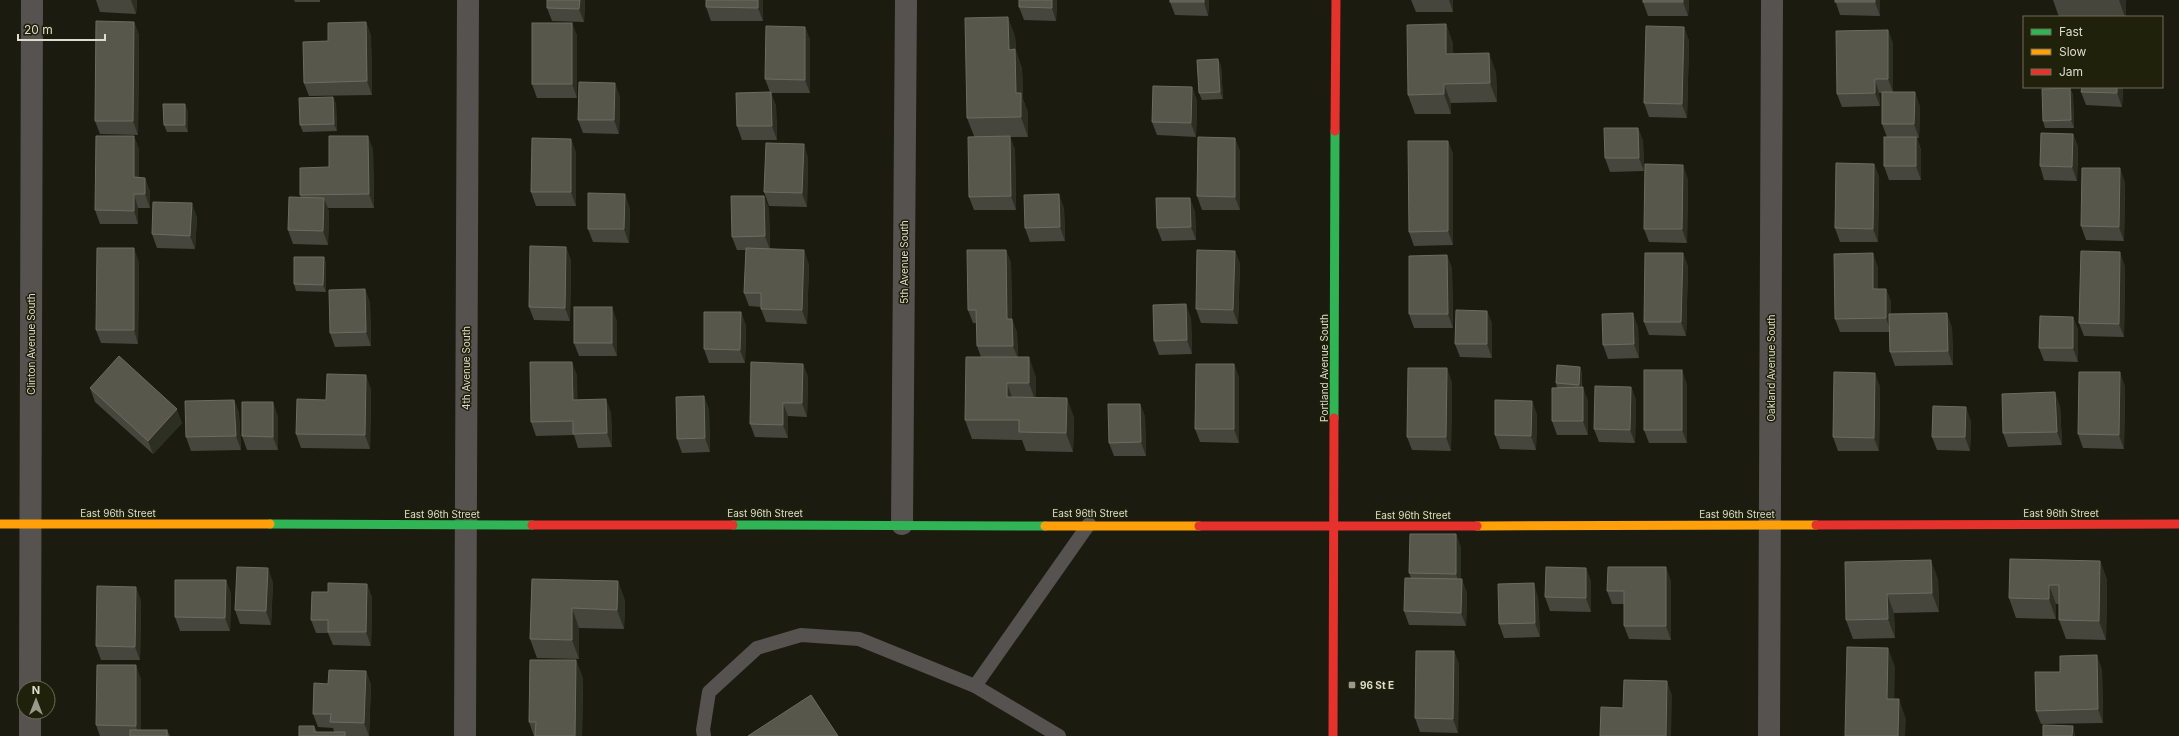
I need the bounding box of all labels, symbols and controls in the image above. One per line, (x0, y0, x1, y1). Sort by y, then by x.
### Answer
scale bar (18, 16, 105, 42)
legend (2023, 16, 2163, 88)
text: 20 m (24, 22, 53, 37)
text: Fast (2059, 24, 2083, 39)
text: Slow (2059, 44, 2087, 59)
text: Jam (2059, 64, 2083, 79)
street label: 5th Avenue South (898, 220, 910, 304)
street label: Clinton Avenue South (25, 293, 37, 395)
street label: Portland Avenue South (1318, 314, 1330, 422)
street label: Oakland Avenue South (1765, 314, 1777, 422)
street label: 4th Avenue South (460, 326, 472, 410)
street label: East 96th Street (80, 507, 157, 519)
street label: East 96th Street (727, 507, 804, 519)
street label: East 96th Street (1052, 507, 1129, 519)
street label: East 96th Street (2023, 507, 2100, 519)
street label: East 96th Street (404, 508, 481, 520)
street label: East 96th Street (1699, 508, 1776, 520)
street label: East 96th Street (1375, 509, 1452, 521)
place label: 96 St E (1360, 679, 1394, 691)
north arrow (16, 680, 56, 720)
marker: 96 St E (1347, 680, 1357, 690)
text: N (32, 683, 40, 697)

